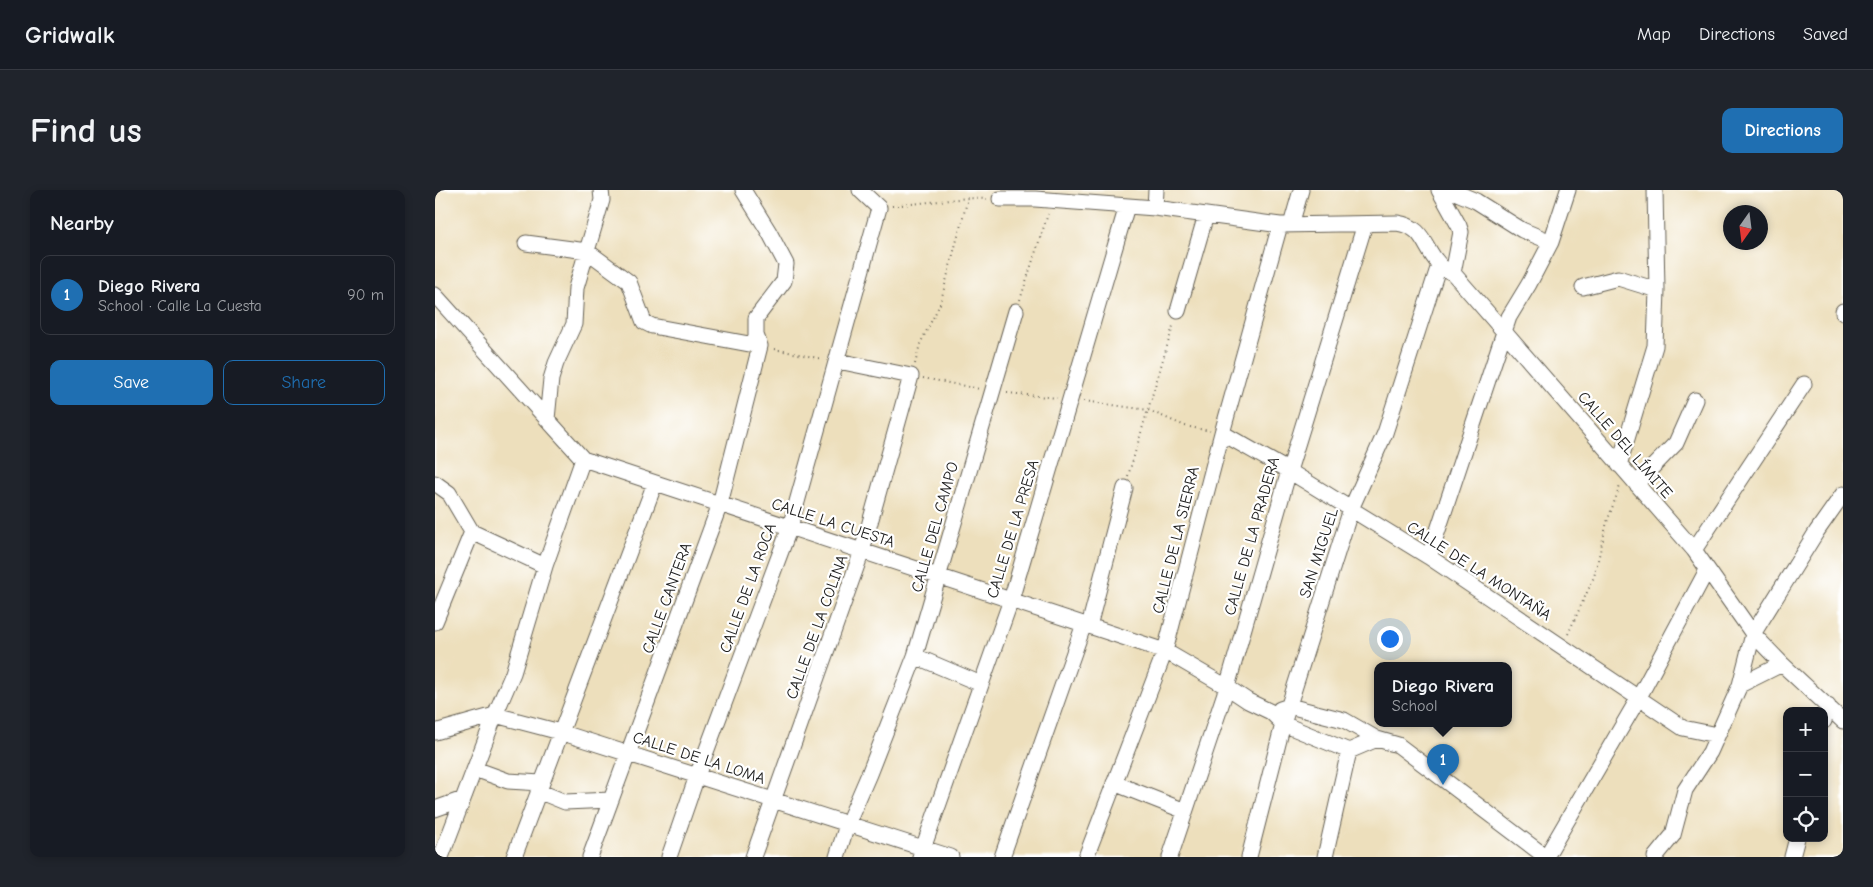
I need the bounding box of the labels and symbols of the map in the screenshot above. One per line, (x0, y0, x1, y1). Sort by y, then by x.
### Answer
north arrow (1723, 205, 1768, 250)
street label: CALLE DEL LÍMITE (1574, 387, 1677, 502)
street label: CALLE DE LA PRADERA (1221, 455, 1283, 617)
street label: CALLE DE LA PRESA (983, 457, 1043, 601)
street label: CALLE DEL CAMPO (908, 460, 962, 594)
street label: CALLE DE LA SIERRA (1149, 465, 1203, 615)
street label: CALLE LA CUESTA (769, 495, 897, 551)
street label: SAN MIGUEL (1296, 506, 1342, 600)
street label: CALLE DE LA MONTAÑA (1404, 518, 1554, 624)
street label: CALLE DE LA ROCA (716, 521, 780, 655)
street label: CALLE CANTERA (639, 540, 695, 656)
street label: CALLE DE LA COLINA (783, 552, 851, 702)
your location (1377, 626, 1403, 652)
street label: CALLE DE LA LOMA (630, 728, 768, 788)
pin: 1 (1427, 744, 1459, 785)

